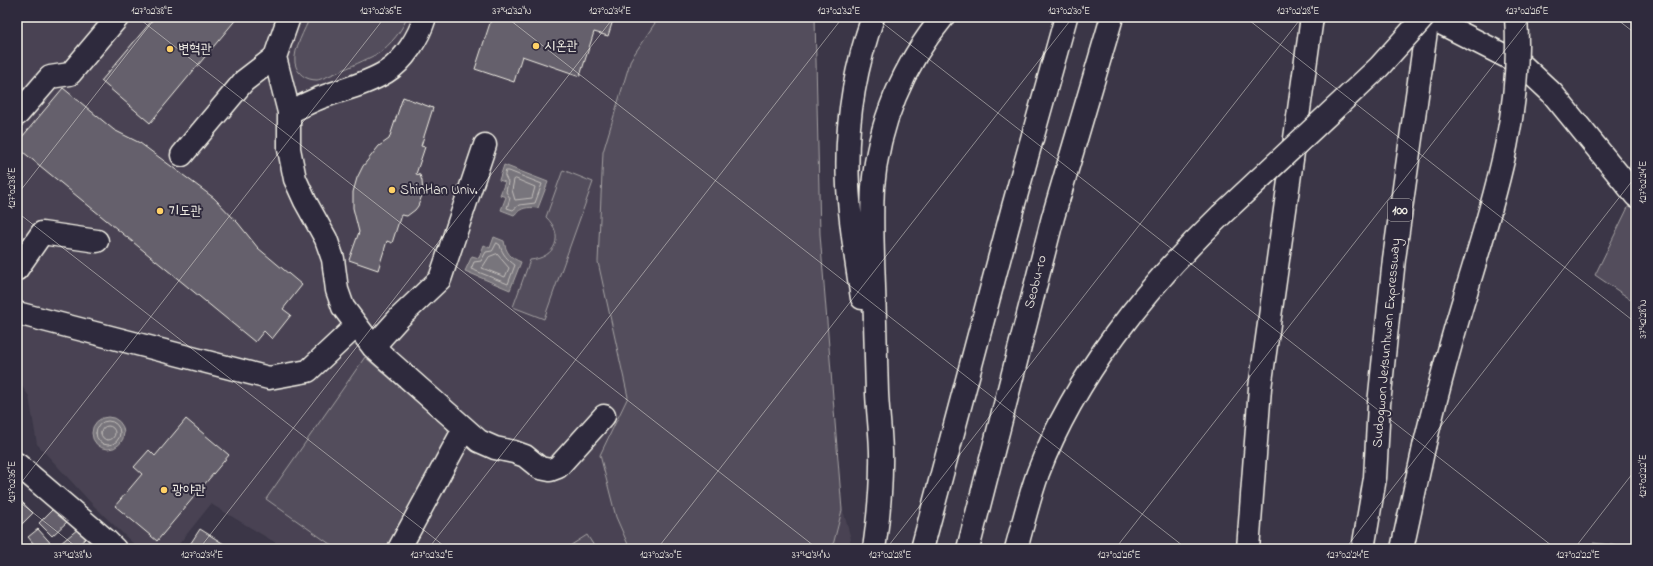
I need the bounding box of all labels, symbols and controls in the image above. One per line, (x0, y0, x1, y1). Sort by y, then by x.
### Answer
text: 127°02'38"E (131, 4, 173, 19)
text: 127°02'36"E (360, 4, 402, 19)
text: 37°42'32"N (492, 4, 532, 19)
text: 127°02'34"E (589, 4, 631, 19)
text: 127°02'32"E (818, 4, 860, 19)
text: 127°02'30"E (1048, 4, 1090, 19)
text: 127°02'28"E (1277, 4, 1319, 19)
text: 127°02'26"E (1505, 4, 1549, 19)
place label: 시온관 (544, 36, 578, 57)
place label: 변혁관 (178, 39, 212, 60)
marker: 시온관 (531, 41, 541, 51)
marker: 변혁관 (165, 44, 175, 54)
text: 127°02'24"E (1636, 161, 1651, 203)
text: 127°02'38"E (5, 167, 20, 209)
place label: ShinHan Univ. (400, 180, 478, 201)
marker: ShinHan Univ. (387, 185, 397, 195)
road number: 100 (1388, 199, 1412, 221)
place label: 기도관 (168, 201, 202, 222)
marker: 기도관 (155, 206, 165, 216)
street label: Sudogwon Je1sunhwan Expressway (1367, 237, 1408, 449)
street label: Seobu-ro (1019, 253, 1053, 311)
text: 37°42'28"N (1636, 299, 1651, 338)
text: 127°02'22"E (1636, 454, 1651, 498)
text: 127°02'36"E (5, 461, 20, 503)
place label: 광야관 (172, 480, 206, 501)
marker: 광야관 (159, 485, 169, 495)
text: 37°42'38"N (54, 548, 92, 563)
text: 127°02'34"E (181, 548, 223, 563)
text: 127°02'32"E (411, 548, 453, 563)
text: 127°02'30"E (640, 548, 682, 563)
text: 37°42'34"N (792, 548, 830, 563)
text: 127°02'28"E (869, 548, 911, 563)
text: 127°02'26"E (1097, 548, 1141, 563)
text: 127°02'24"E (1327, 548, 1369, 563)
text: 127°02'22"E (1556, 548, 1600, 563)

